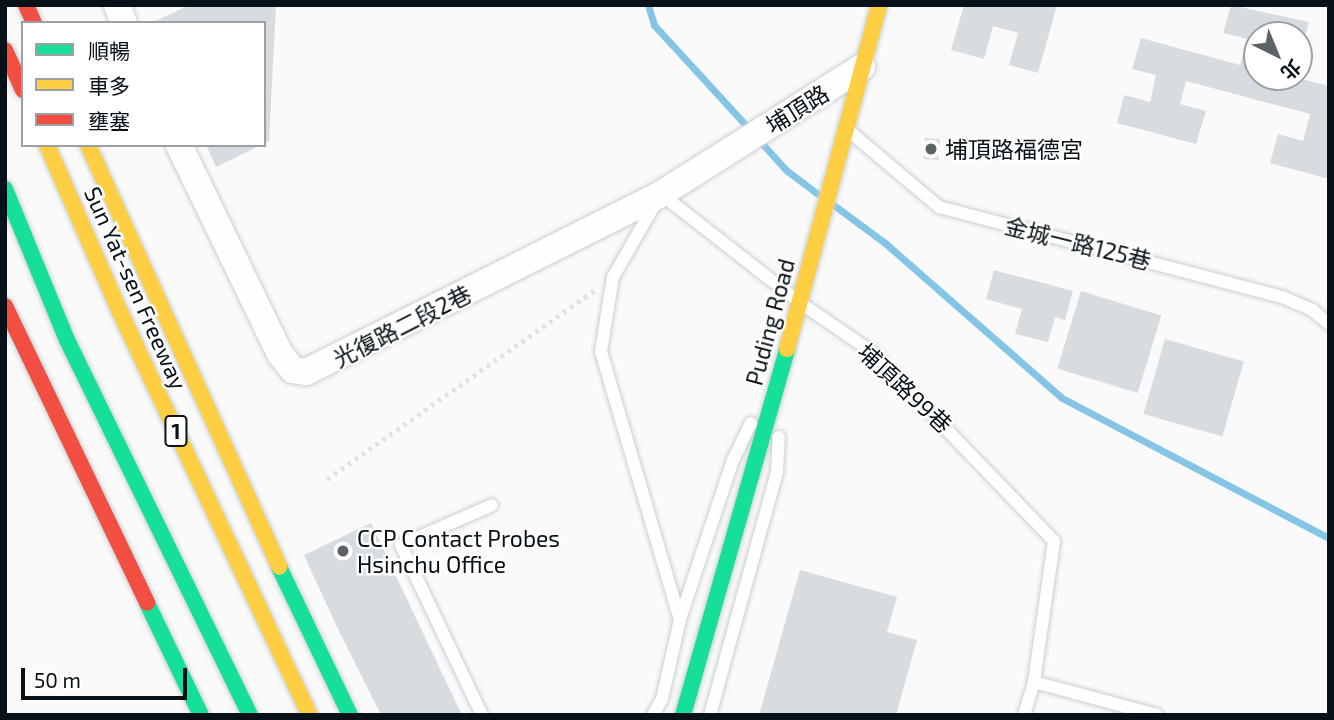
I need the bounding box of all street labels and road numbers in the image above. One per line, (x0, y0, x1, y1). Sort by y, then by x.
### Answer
street label: 埔頂路 (760, 79, 834, 139)
street label: Sun Yat-sen Freeway (79, 182, 193, 394)
street label: 金城一路125巷 (1002, 212, 1154, 274)
street label: Puding Road (740, 256, 800, 388)
street label: 光復路二段2巷 (328, 279, 476, 373)
street label: 埔頂路99巷 (852, 338, 958, 438)
road number: 1 (164, 414, 188, 448)

